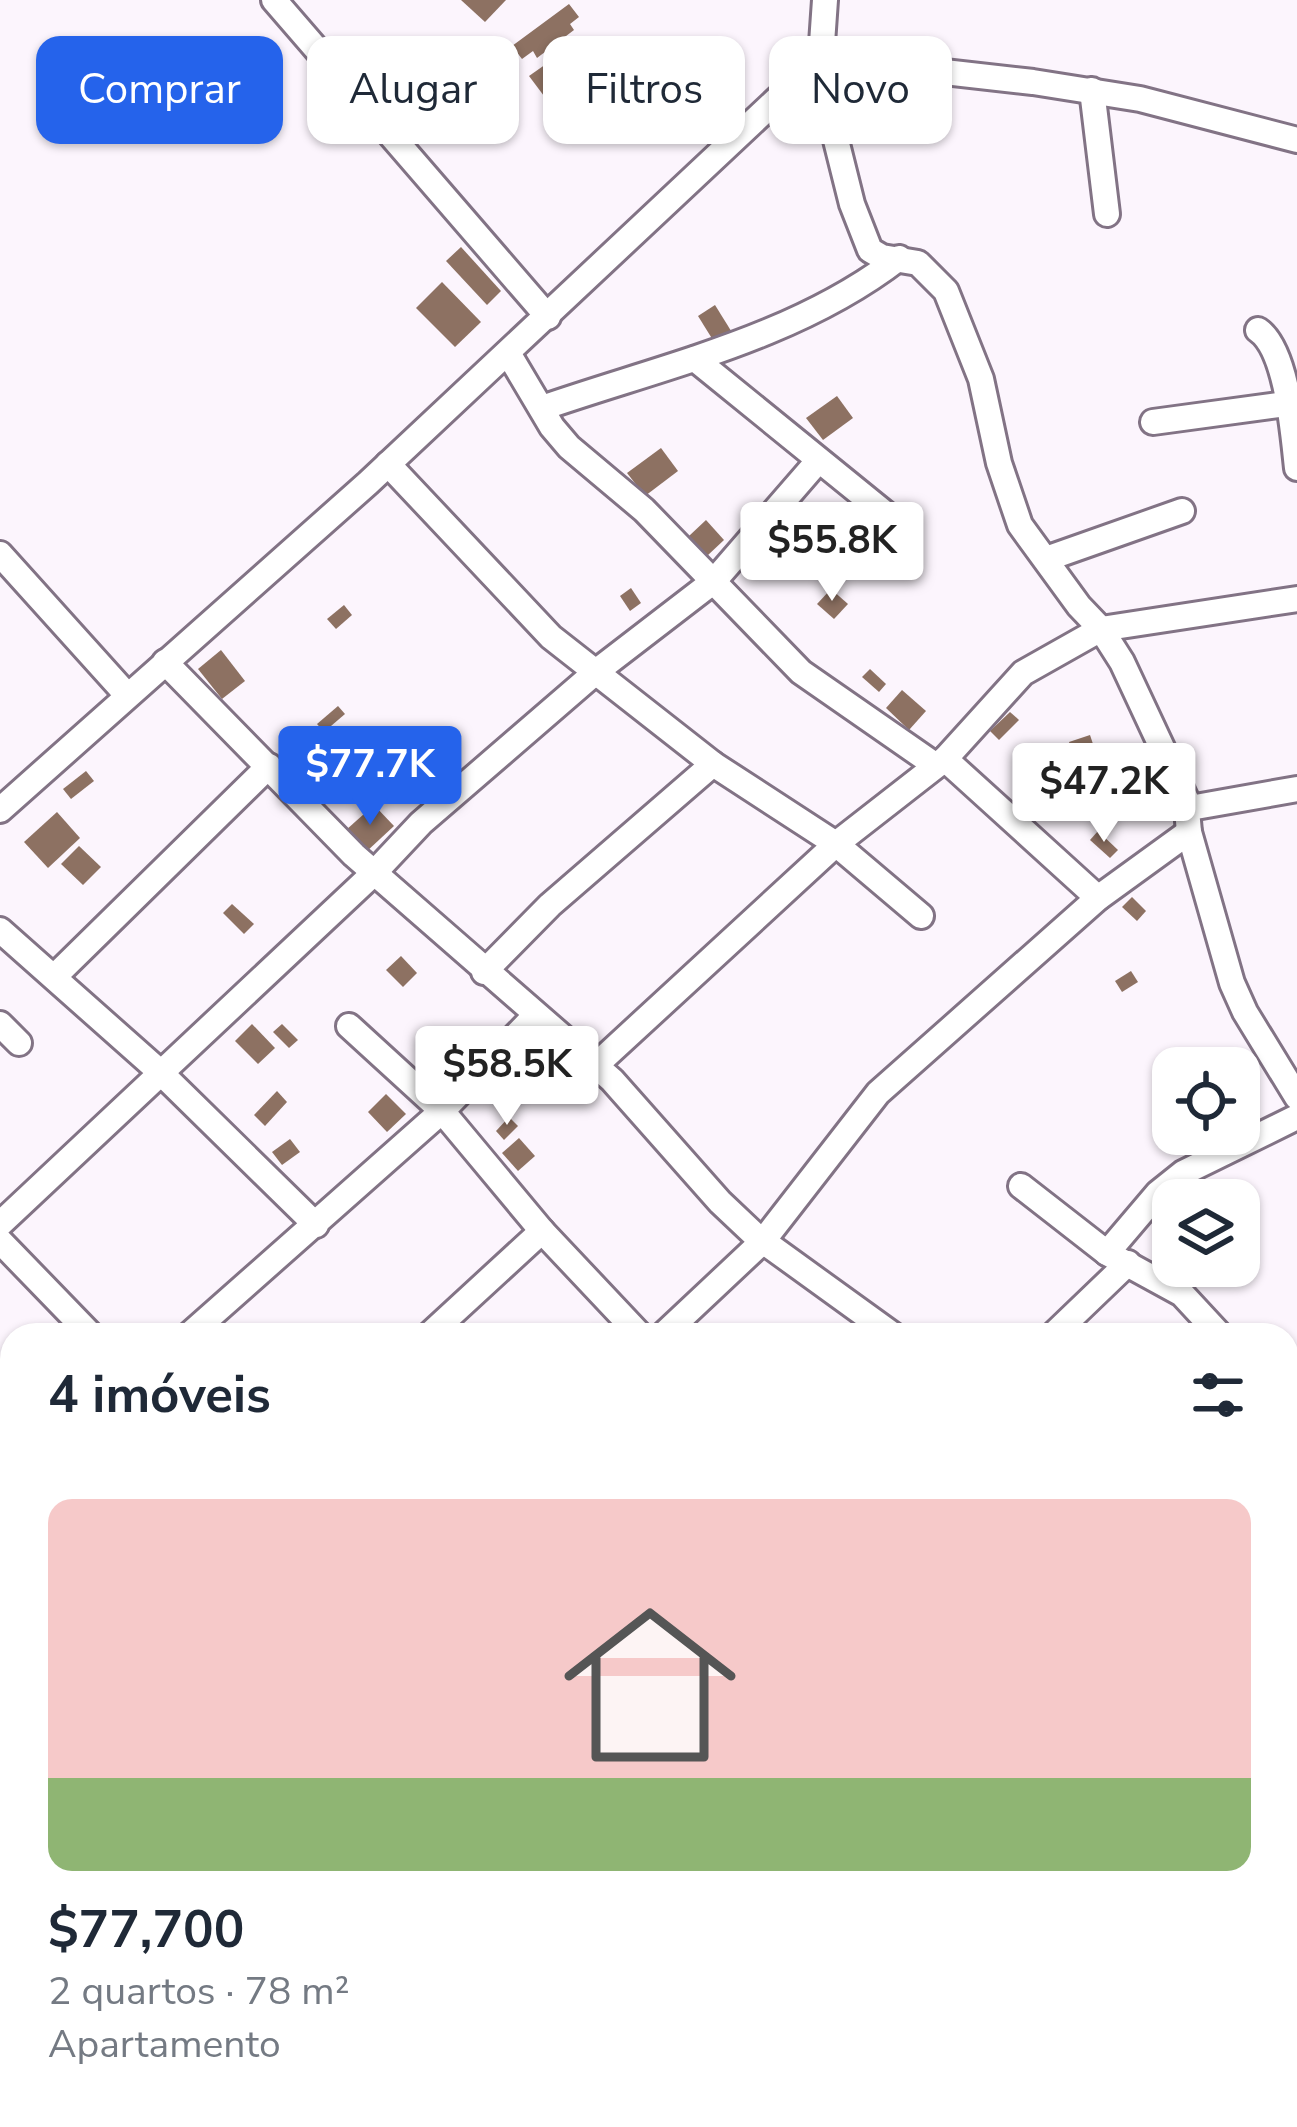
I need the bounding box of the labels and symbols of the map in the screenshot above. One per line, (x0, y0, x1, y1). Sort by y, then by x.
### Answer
pin: $55.8K (734, 502, 930, 604)
pin: $77.7K (272, 726, 468, 828)
pin: $47.2K (1006, 743, 1202, 845)
pin: $58.5K (409, 1026, 605, 1128)

